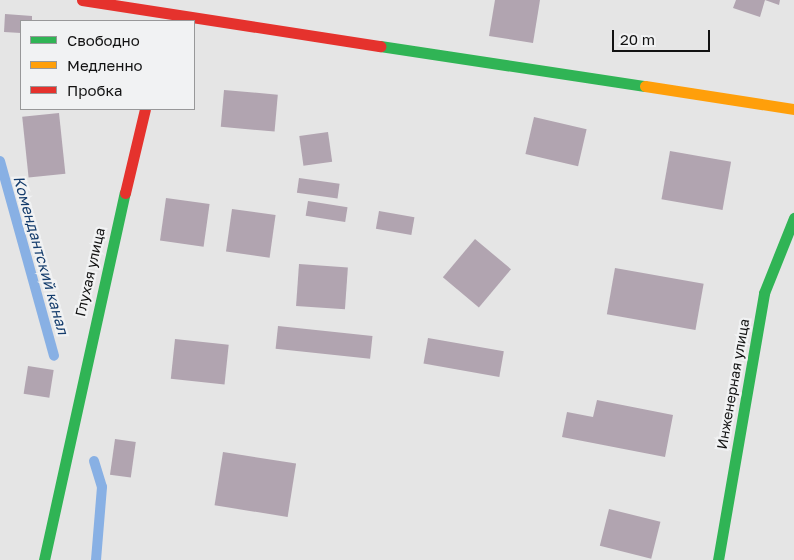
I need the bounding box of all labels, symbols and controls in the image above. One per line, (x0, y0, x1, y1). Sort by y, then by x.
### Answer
legend (20, 20, 195, 110)
scale bar (614, 20, 712, 52)
text: 20 m (620, 30, 655, 48)
text: Свободно (67, 31, 140, 49)
text: Медленно (67, 56, 143, 74)
text: Пробка (67, 81, 122, 99)
water label: Комендантский канал (10, 174, 72, 336)
street label: Глухая улица (72, 226, 108, 318)
street label: Инженерная улица (713, 317, 753, 451)

